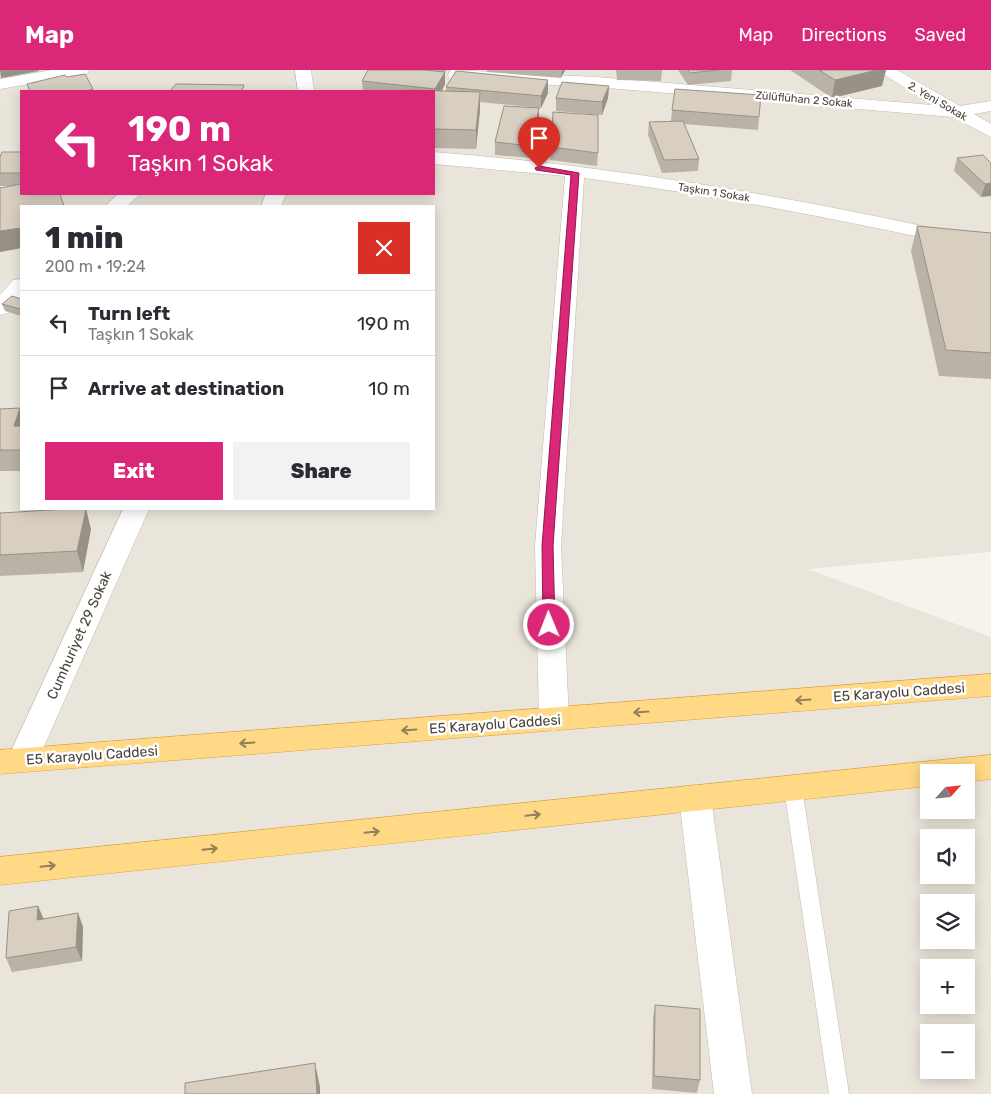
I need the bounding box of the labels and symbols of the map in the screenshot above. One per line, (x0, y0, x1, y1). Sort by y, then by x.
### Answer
street label: 2. Yeni Sokak (906, 79, 970, 124)
street label: Zülüflühan 2 Sokak (755, 89, 853, 110)
pin (518, 117, 560, 168)
street label: Taşkın 1 Sokak (677, 180, 751, 205)
street label: Cumhuriyet 29 Sokak (43, 568, 116, 702)
position arrow (522, 598, 574, 650)
street label: E5 Karayolu Caddesi (833, 679, 965, 706)
one-way arrow (795, 695, 811, 704)
one-way arrow (633, 708, 649, 717)
street label: E5 Karayolu Caddesi (429, 711, 561, 738)
one-way arrow (401, 726, 417, 735)
one-way arrow (239, 738, 255, 748)
street label: E5 Karayolu Caddesi (26, 742, 158, 769)
north arrow (920, 764, 975, 819)
one-way arrow (525, 810, 541, 820)
one-way arrow (363, 827, 379, 837)
one-way arrow (202, 844, 218, 854)
one-way arrow (40, 861, 56, 871)

